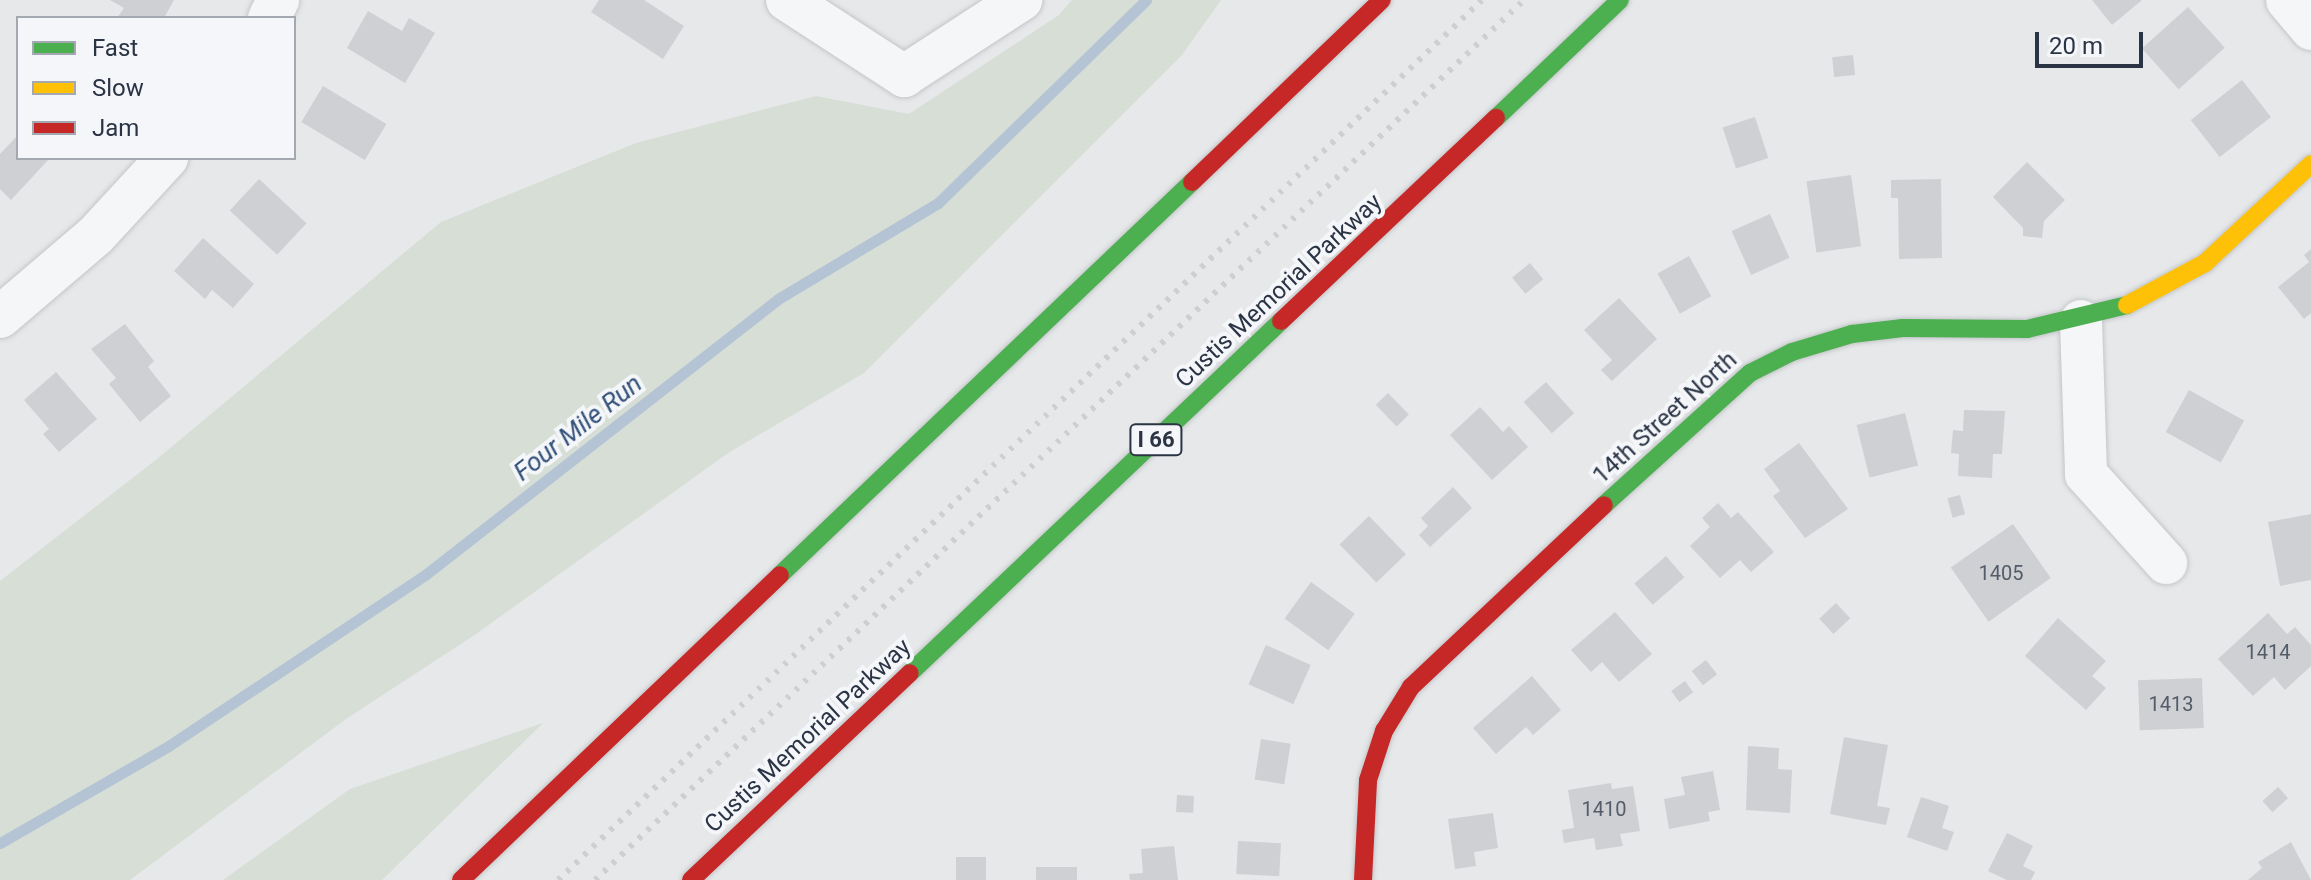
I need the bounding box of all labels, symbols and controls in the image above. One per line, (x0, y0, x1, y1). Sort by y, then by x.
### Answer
legend (16, 16, 296, 160)
scale bar (2039, 16, 2147, 66)
text: 20 m (2049, 32, 2103, 60)
text: Fast (92, 34, 138, 62)
text: Slow (92, 74, 144, 102)
text: Jam (92, 114, 139, 142)
street label: Custis Memorial Parkway (1170, 188, 1388, 394)
street label: 14th Street North (1587, 346, 1743, 490)
water label: Four Mile Run (508, 368, 648, 488)
road number: I 66 (1128, 422, 1184, 458)
house number: 1405 (1979, 561, 2023, 585)
street label: Custis Memorial Parkway (699, 633, 917, 839)
house number: 1414 (2246, 640, 2290, 664)
house number: 1413 (2149, 692, 2193, 716)
house number: 1410 (1582, 797, 1626, 821)

